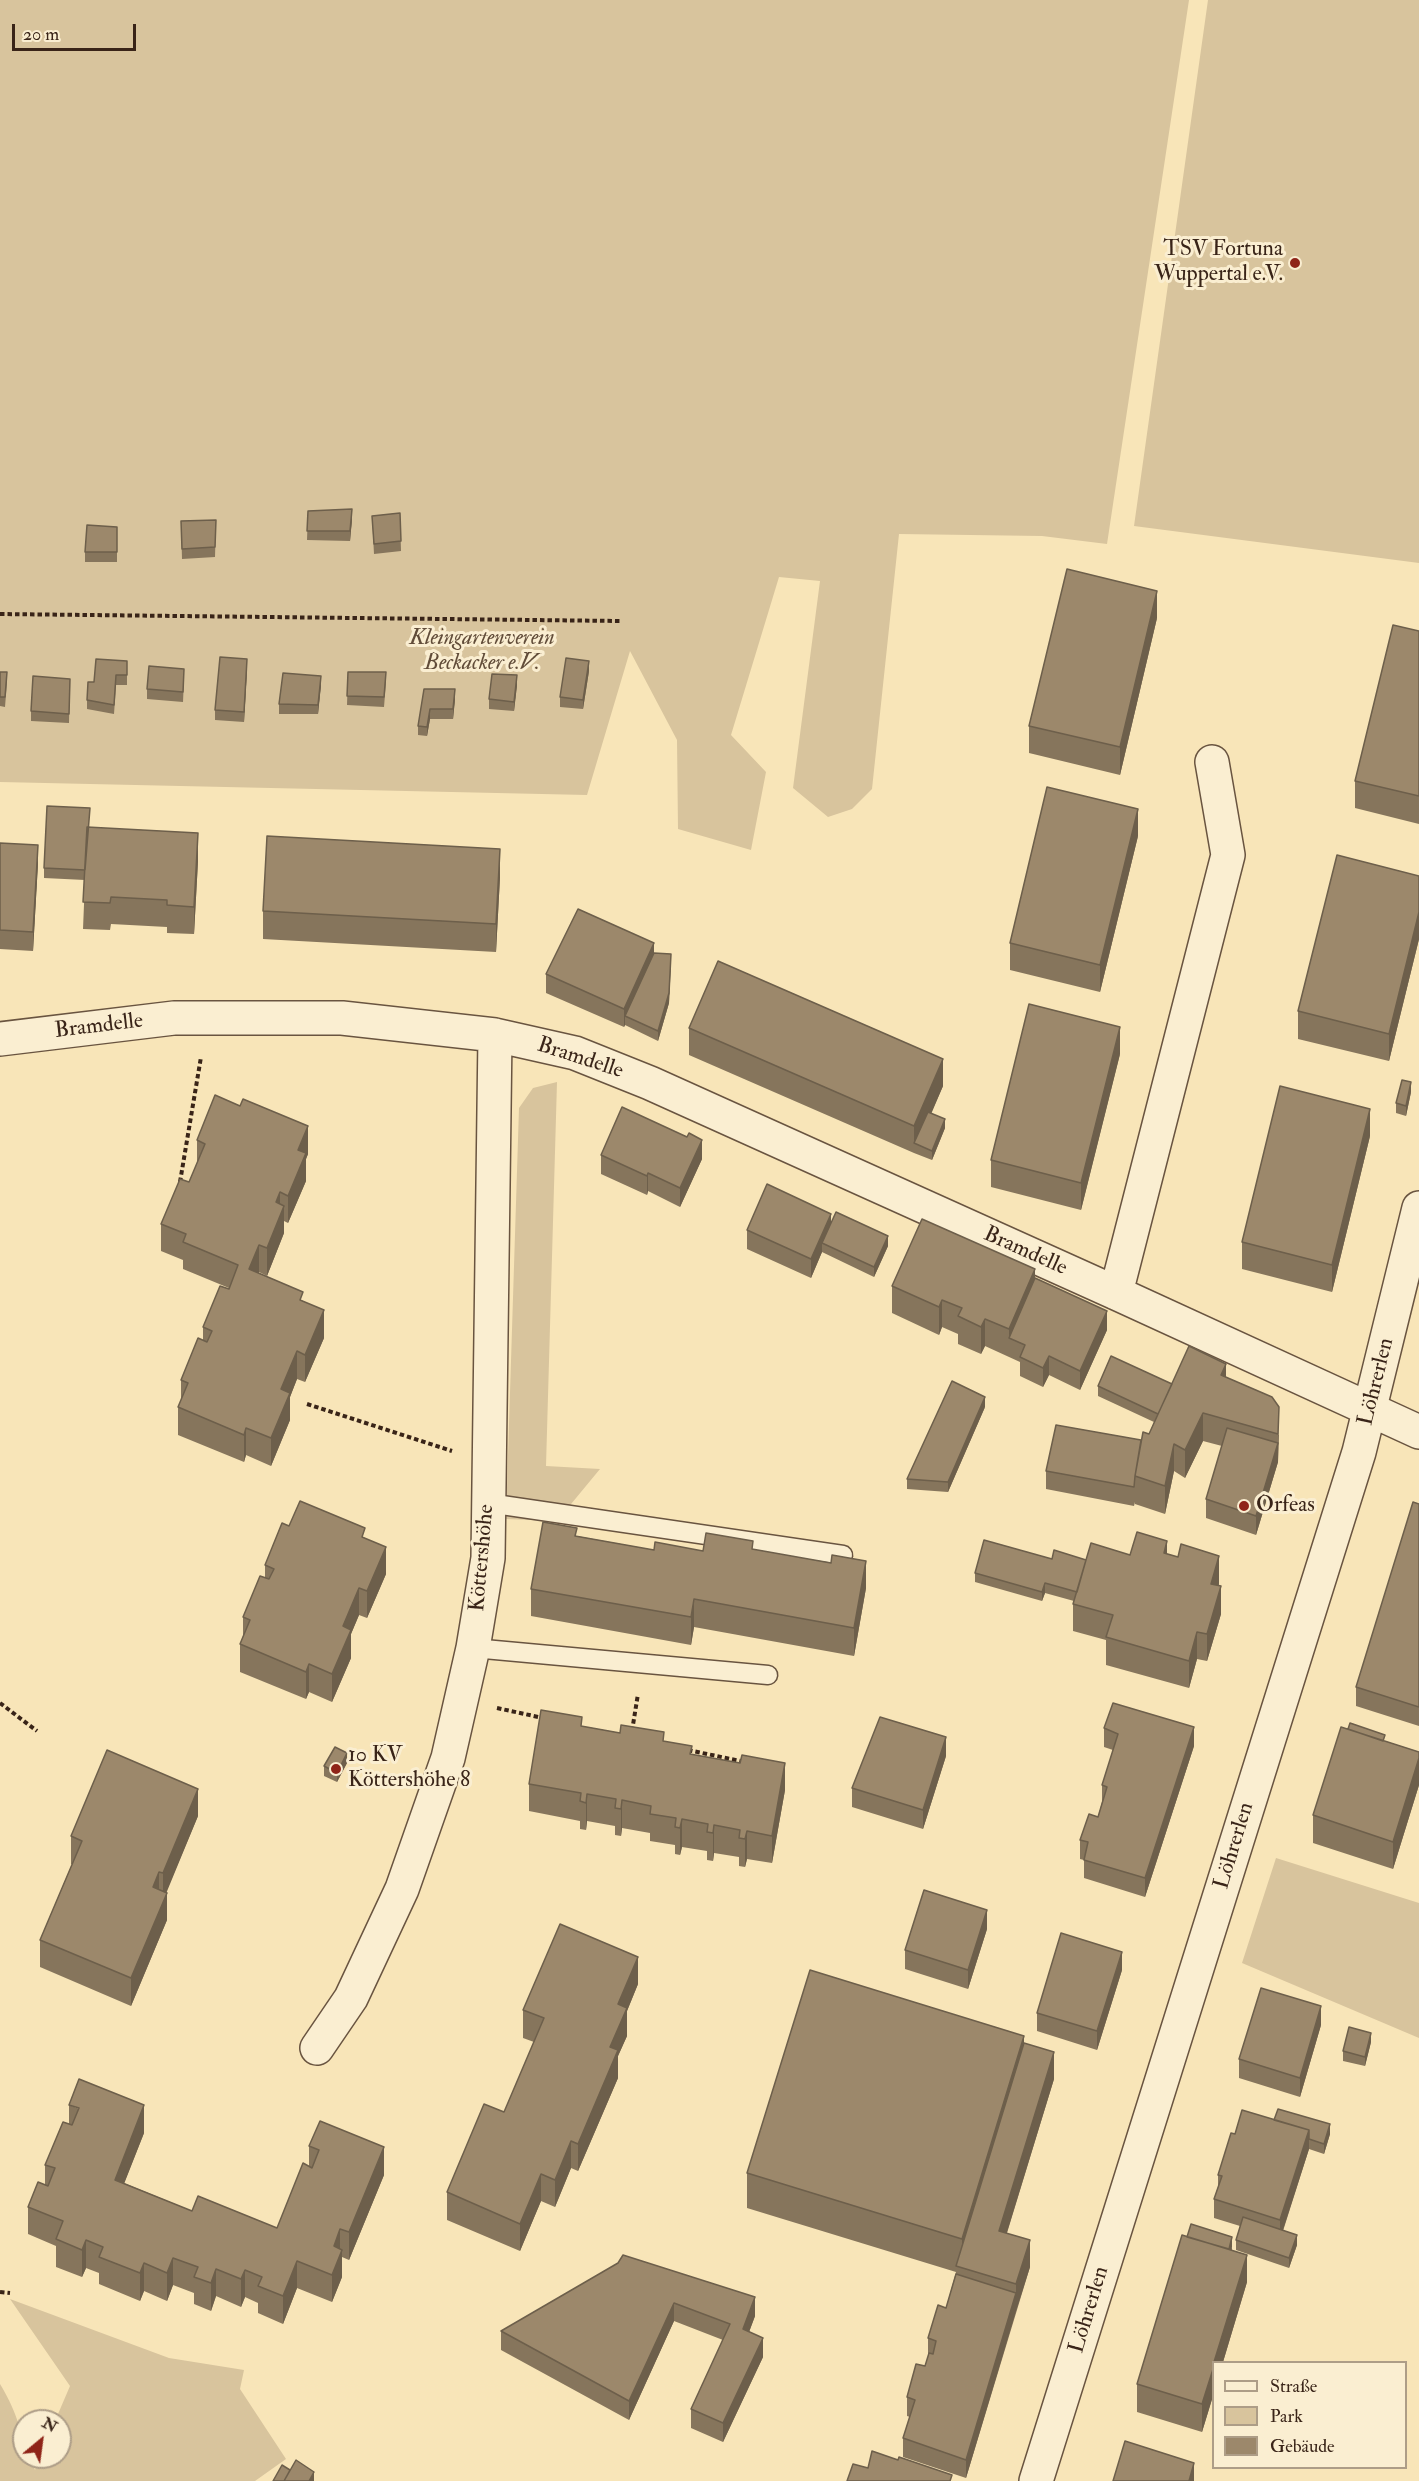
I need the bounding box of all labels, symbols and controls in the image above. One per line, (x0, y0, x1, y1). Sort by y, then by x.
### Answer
scale bar (15, 12, 140, 50)
text: 20 m (23, 23, 59, 46)
place label: TSV Fortuna Wuppertal e.V. (1154, 237, 1283, 288)
marker: TSV Fortuna Wuppertal e.V. (1288, 256, 1302, 270)
park label: Kleingartenverein Beckacker e.V. (409, 626, 555, 678)
street label: Bramdelle (53, 1008, 145, 1046)
street label: Bramdelle (534, 1033, 626, 1085)
street label: Bramdelle (979, 1222, 1071, 1282)
street label: Löhrerlen (1353, 1335, 1401, 1429)
place label: Orfeas (1256, 1493, 1315, 1519)
marker: Orfeas (1237, 1499, 1251, 1513)
street label: Köttershöhe (465, 1503, 501, 1613)
place label: 10 KV Köttershöhe 8 (348, 1743, 470, 1795)
marker: 10 KV Köttershöhe 8 (329, 1762, 343, 1776)
street label: Löhrerlen (1209, 1799, 1261, 1893)
street label: Löhrerlen (1064, 2263, 1116, 2357)
legend (1212, 2361, 1407, 2469)
text: Straße (1270, 2375, 1317, 2398)
text: Park (1270, 2405, 1303, 2428)
north arrow (12, 2409, 72, 2469)
text: N (39, 2413, 61, 2437)
text: Gebäude (1270, 2435, 1335, 2458)

